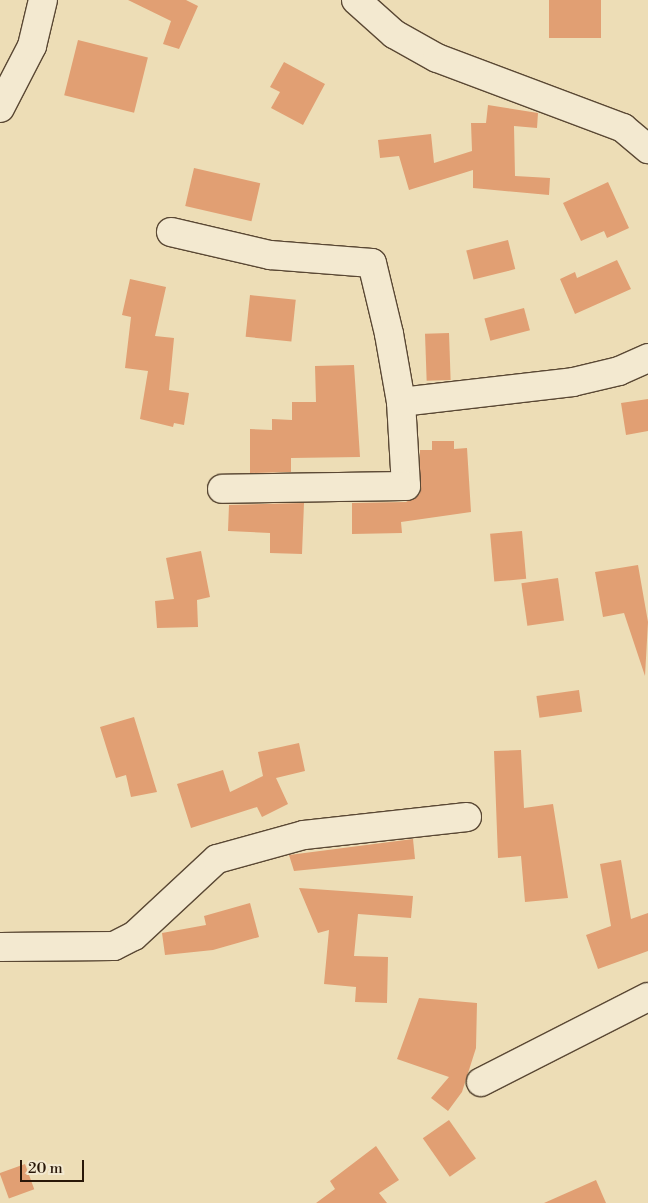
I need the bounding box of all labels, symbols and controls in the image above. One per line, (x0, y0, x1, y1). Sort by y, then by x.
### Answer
scale bar (22, 1150, 86, 1182)
text: 20 m (28, 1159, 63, 1178)

